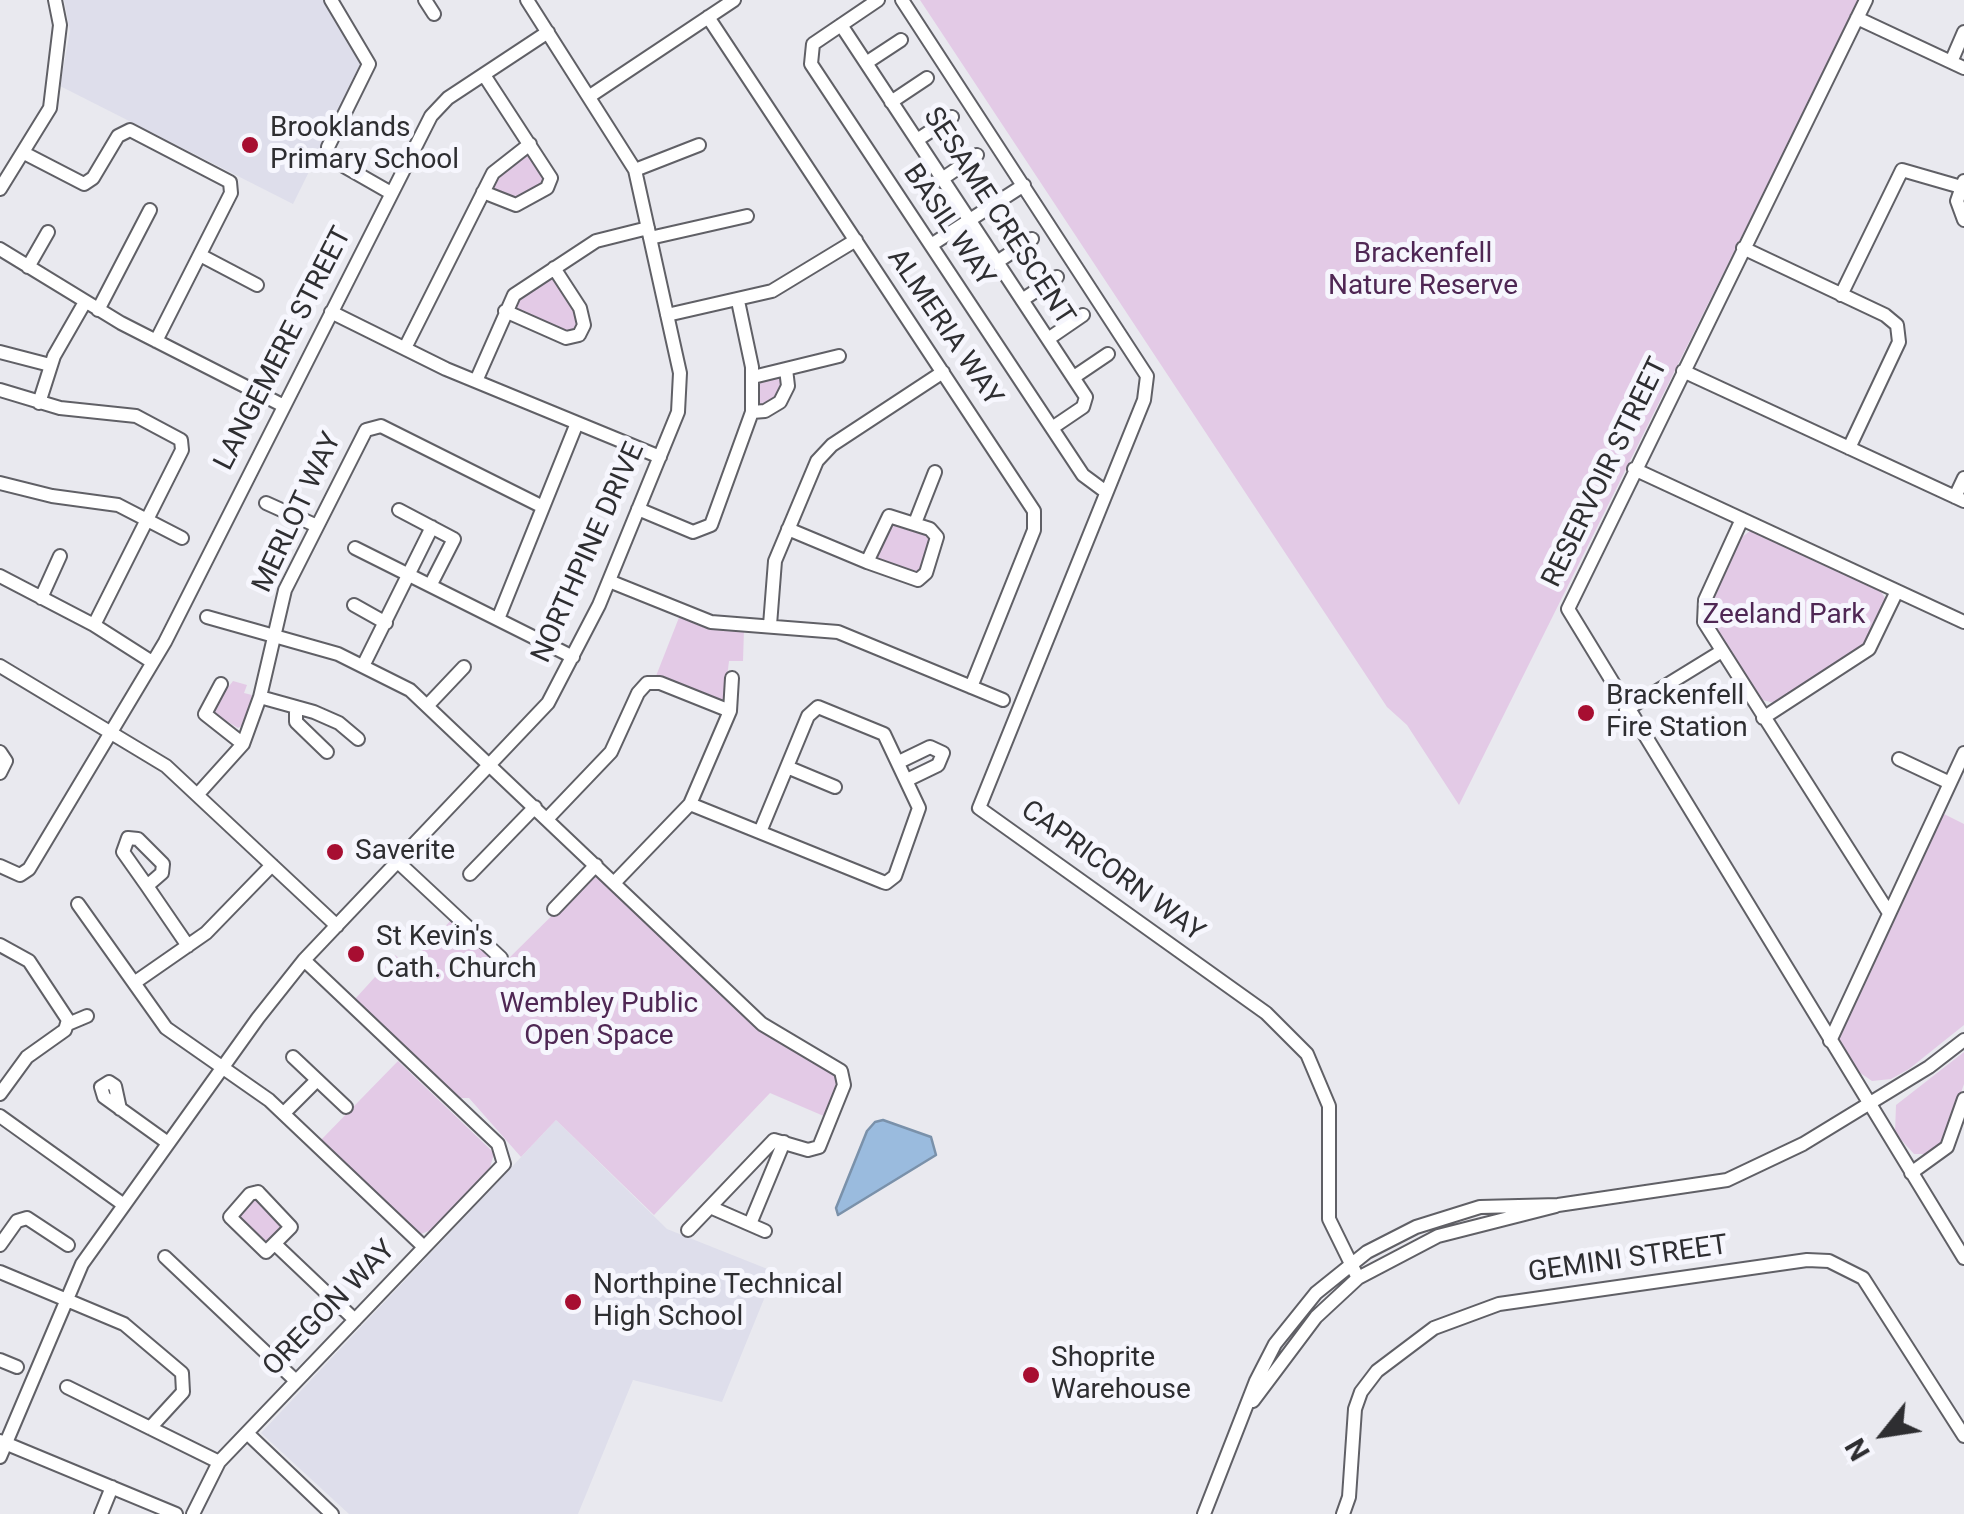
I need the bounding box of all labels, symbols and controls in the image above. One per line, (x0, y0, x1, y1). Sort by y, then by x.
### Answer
street label: SESAME CRESCENT (915, 102, 1081, 332)
place label: Brooklands Primary School (270, 112, 459, 178)
marker: Brooklands Primary School (239, 134, 261, 156)
street label: BASIL WAY (895, 159, 1001, 293)
street label: LANGEMERE STREET (208, 222, 360, 476)
park label: Brackenfell Nature Reserve (1328, 238, 1518, 304)
street label: ALMERIA WAY (879, 243, 1009, 413)
street label: RESERVOIR STREET (1536, 353, 1676, 593)
street label: MERLOT WAY (246, 428, 350, 598)
street label: NORTHPINE DRIVE (525, 438, 653, 668)
park label: Zeeland Park (1703, 599, 1865, 633)
place label: Brackenfell Fire Station (1606, 680, 1748, 746)
marker: Brackenfell Fire Station (1575, 702, 1597, 724)
street label: CAPRICORN WAY (1014, 794, 1210, 950)
place label: Saverite (355, 835, 455, 869)
marker: Saverite (324, 841, 346, 863)
place label: St Kevin's Cath. Church (376, 921, 537, 987)
marker: St Kevin's Cath. Church (345, 943, 367, 965)
park label: Wembley Public Open Space (500, 988, 698, 1054)
street label: GEMINI STREET (1526, 1229, 1730, 1291)
street label: OREGON WAY (257, 1234, 403, 1384)
place label: Northpine Technical High School (593, 1269, 843, 1335)
marker: Northpine Technical High School (562, 1291, 584, 1313)
place label: Shoprite Warehouse (1051, 1342, 1191, 1408)
marker: Shoprite Warehouse (1020, 1364, 1042, 1386)
north arrow (1834, 1384, 1934, 1484)
text: N (1838, 1432, 1877, 1466)

